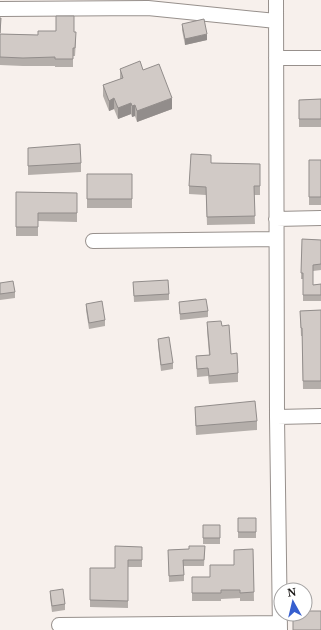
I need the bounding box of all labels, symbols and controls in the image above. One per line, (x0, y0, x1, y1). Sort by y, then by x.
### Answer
north arrow (273, 582, 313, 622)
text: N (286, 584, 297, 600)

